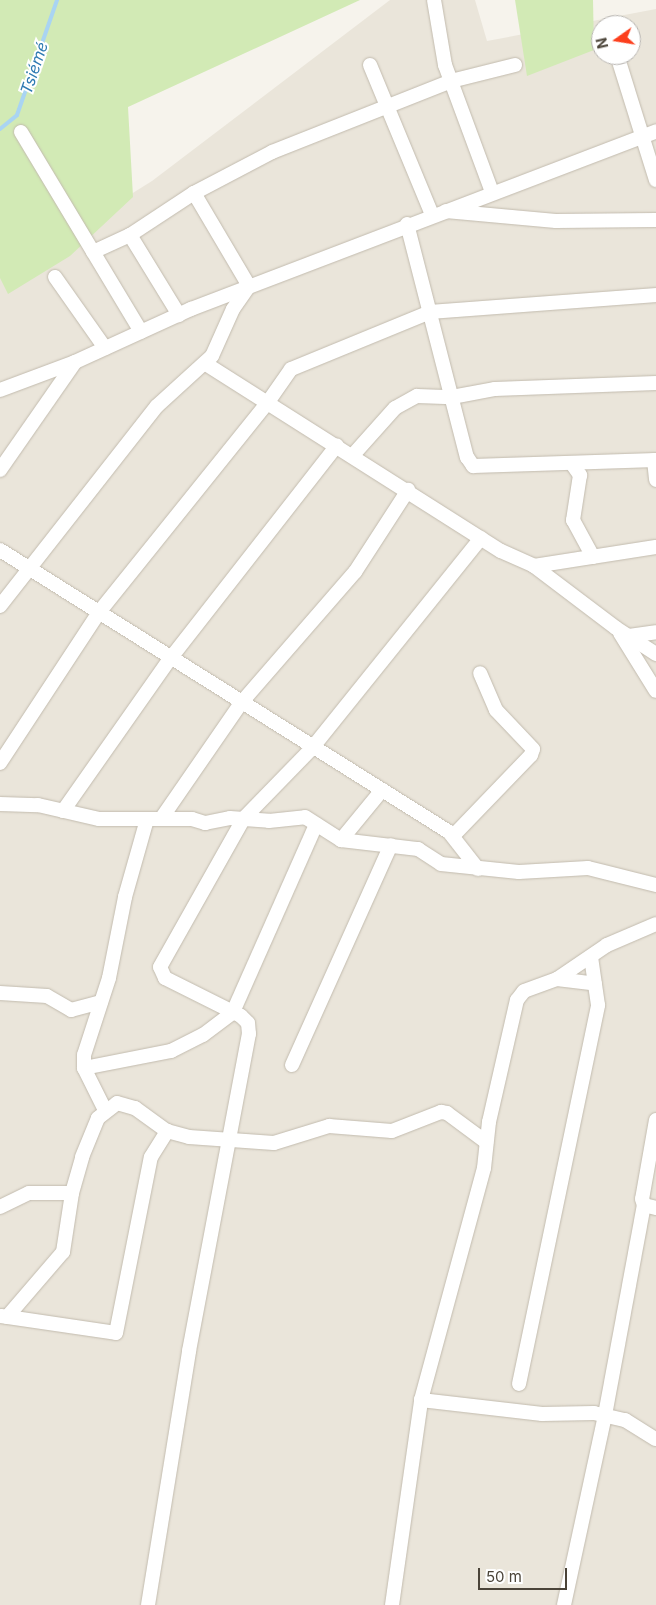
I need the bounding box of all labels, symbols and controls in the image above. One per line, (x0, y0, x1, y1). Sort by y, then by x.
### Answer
north arrow (591, 15, 641, 65)
text: N (592, 36, 611, 50)
water label: Tsiémé (16, 39, 52, 97)
scale bar (481, 1558, 570, 1590)
text: 50 m (486, 1567, 522, 1586)

